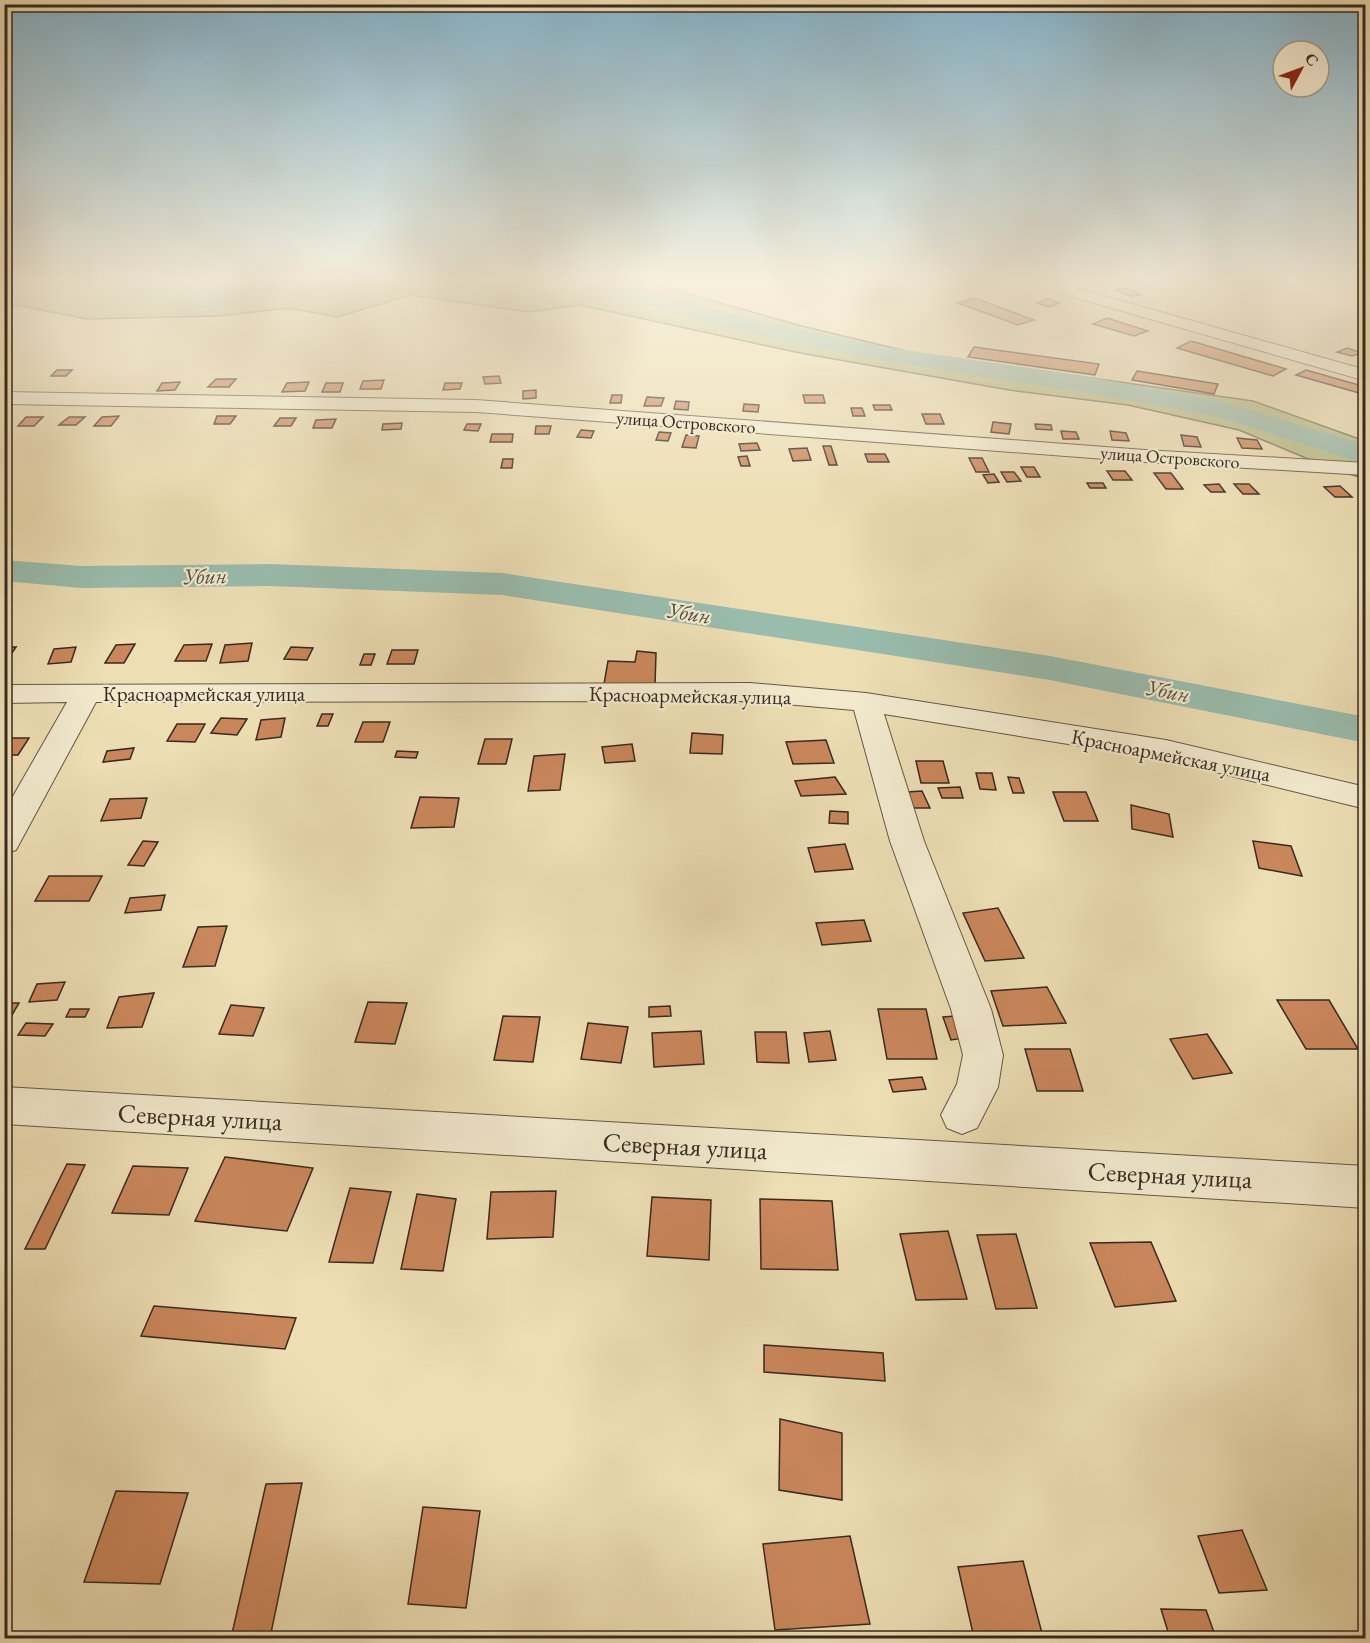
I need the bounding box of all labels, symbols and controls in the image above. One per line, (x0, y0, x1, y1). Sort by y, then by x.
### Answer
north arrow (1271, 39, 1331, 99)
text: С (1300, 48, 1324, 71)
street label: улица Островского (616, 406, 756, 438)
street label: улица Островского (1100, 441, 1240, 473)
water label: Убин (183, 561, 227, 591)
water label: Убин (665, 595, 713, 631)
water label: Убин (1144, 673, 1192, 709)
street label: Красноармейская улица (103, 680, 306, 707)
street label: Красноармейская улица (589, 680, 792, 710)
street label: Красноармейская улица (1069, 722, 1273, 788)
street label: Северная улица (117, 1096, 284, 1138)
street label: Северная улица (602, 1125, 769, 1167)
street label: Северная улица (1087, 1154, 1254, 1196)

